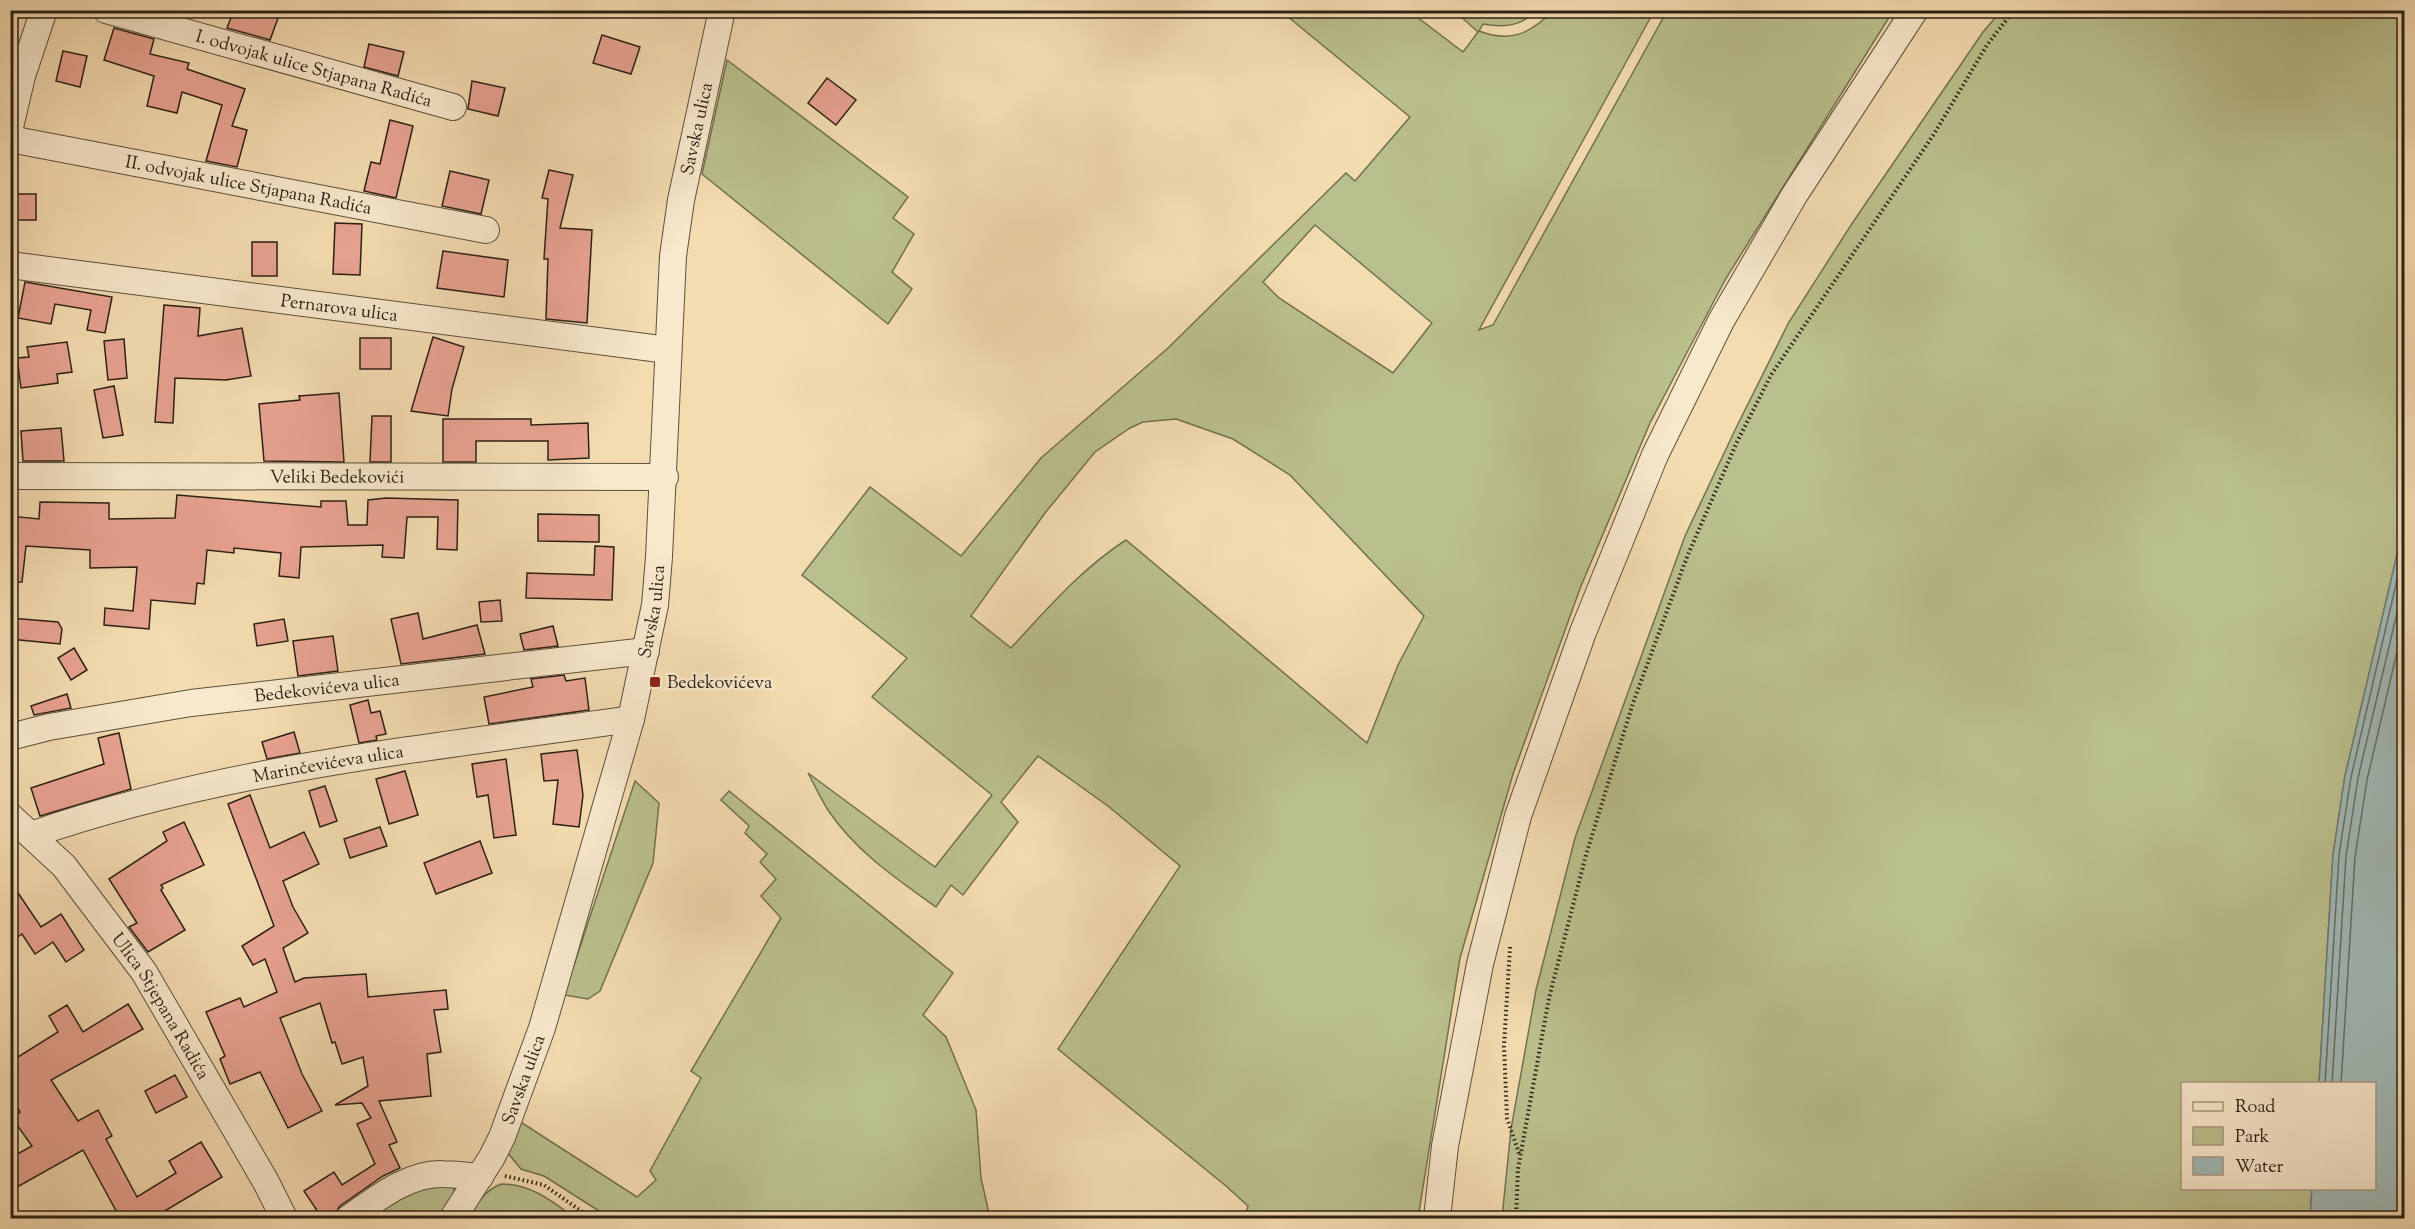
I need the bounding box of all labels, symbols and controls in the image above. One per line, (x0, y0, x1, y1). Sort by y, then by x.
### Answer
street label: I. odvojak ulice Stjapana Radića (192, 25, 435, 115)
street label: Savska ulica (676, 80, 721, 178)
street label: II. odvojak ulice Stjapana Radića (123, 150, 374, 223)
street label: Pernarova ulica (279, 289, 399, 330)
street label: Veliki Bedekovići (270, 465, 404, 492)
street label: Savska ulica (633, 564, 673, 661)
street label: Bedekovićeva ulica (253, 668, 401, 711)
place label: Bedekovićeva (667, 671, 772, 697)
marker: Bedekovićeva (648, 675, 662, 689)
street label: Marinčevićeva ulica (251, 740, 405, 791)
street label: Ulica Stjepana Radića (104, 928, 215, 1085)
street label: Savska ulica (497, 1032, 553, 1129)
legend (2181, 1082, 2376, 1190)
text: Road (2235, 1095, 2275, 1121)
text: Park (2235, 1125, 2270, 1151)
text: Water (2235, 1155, 2284, 1181)

